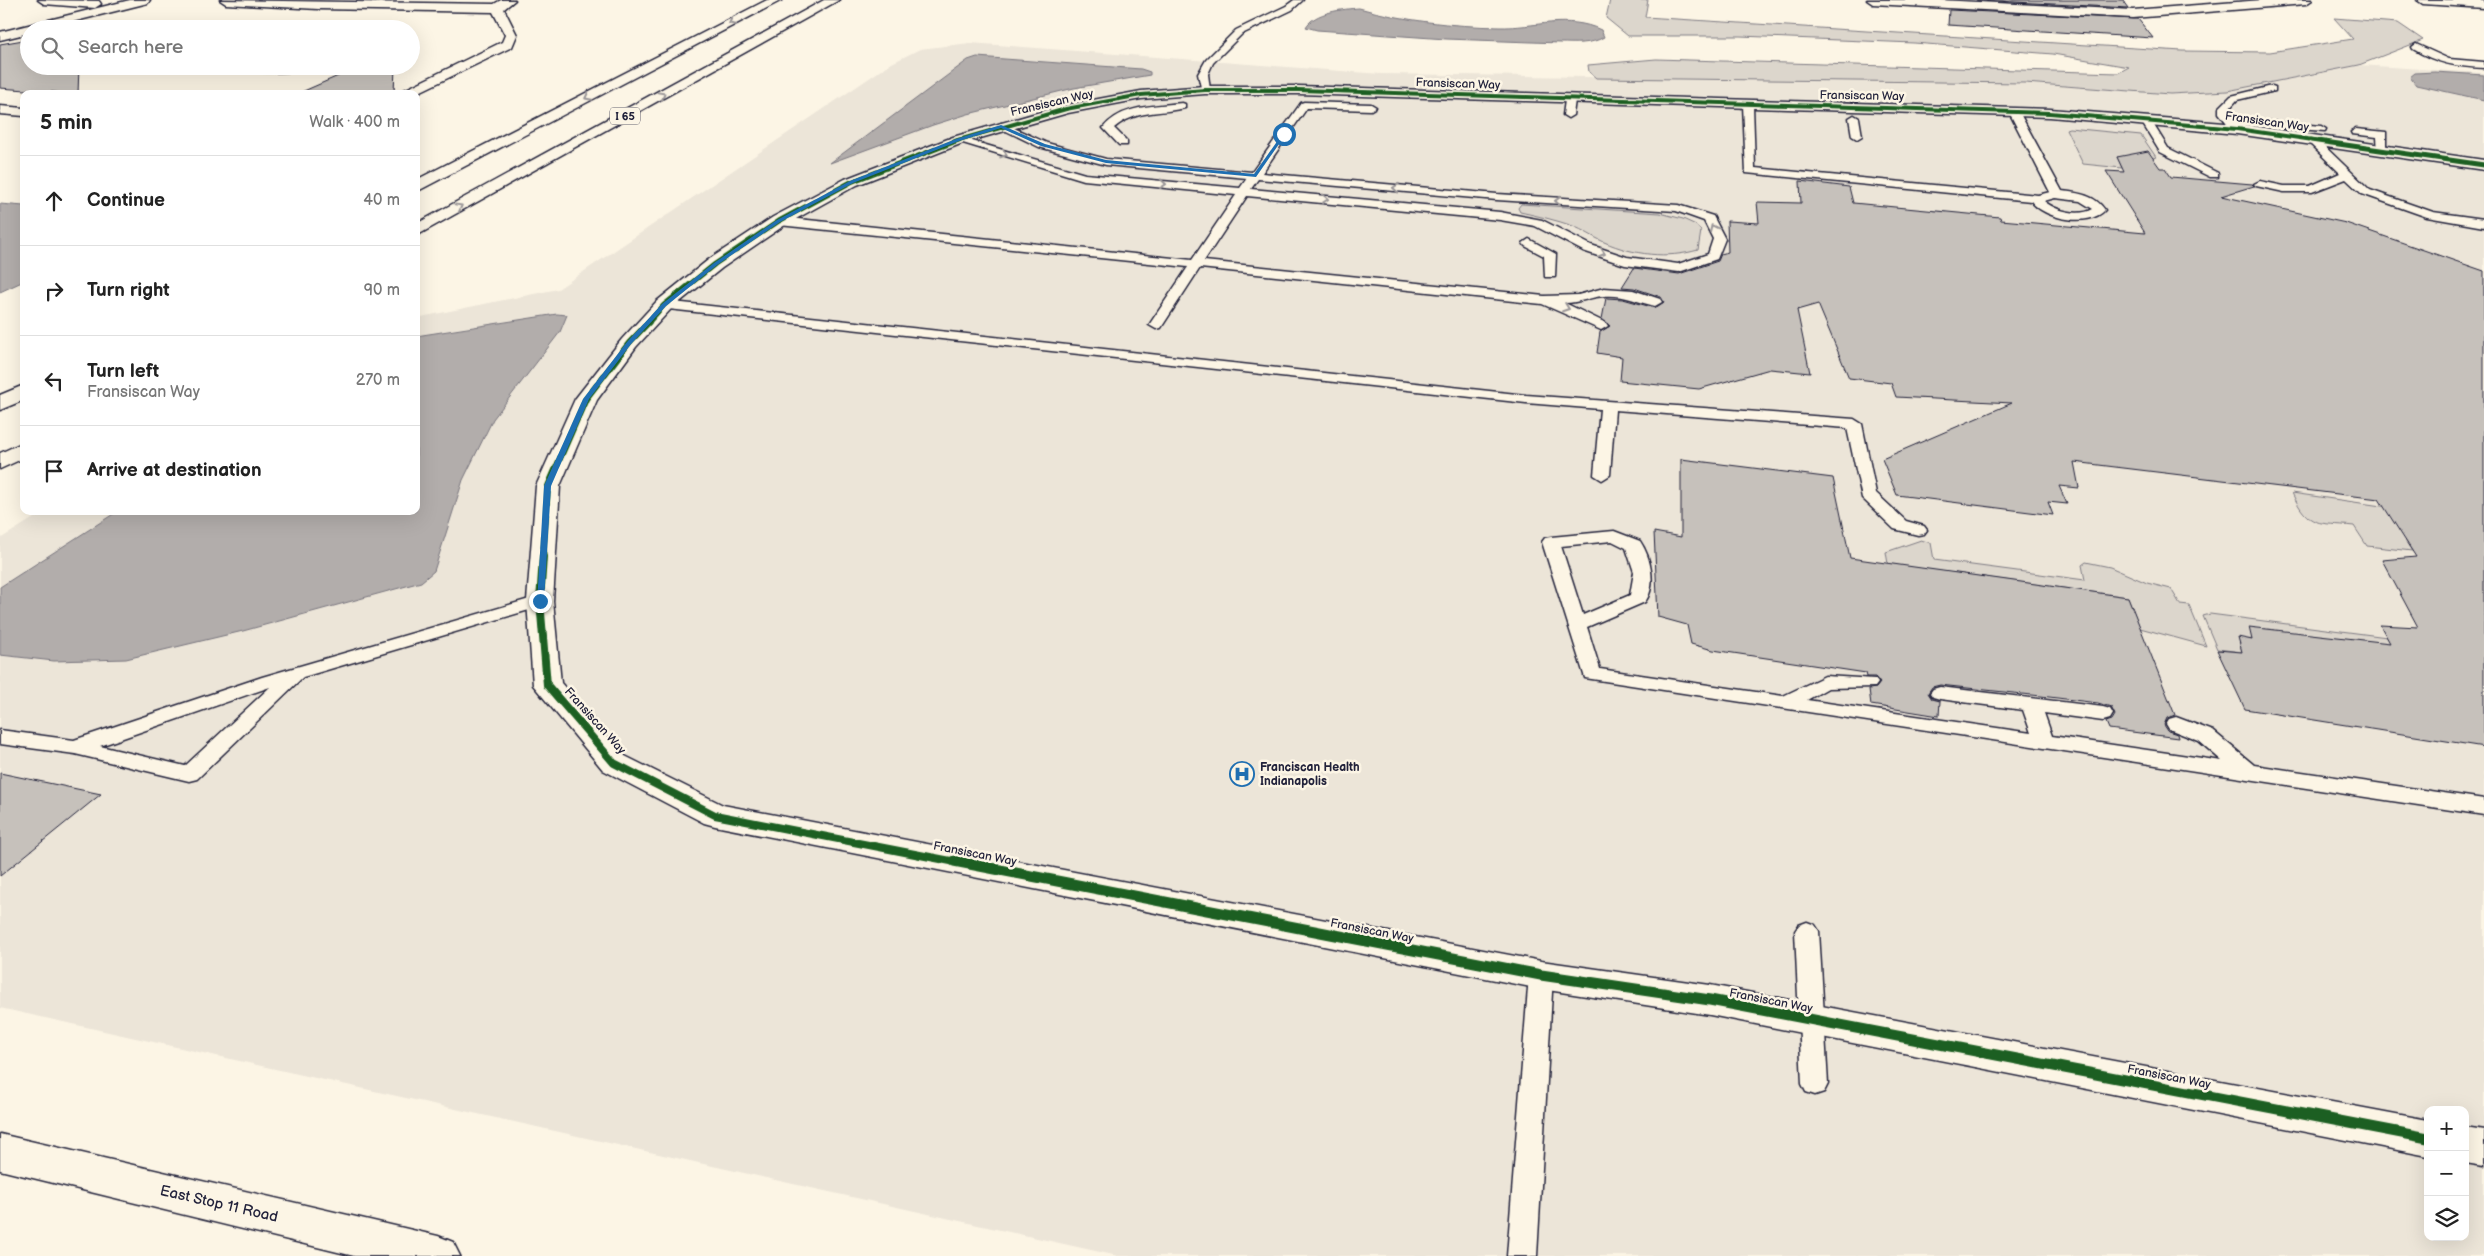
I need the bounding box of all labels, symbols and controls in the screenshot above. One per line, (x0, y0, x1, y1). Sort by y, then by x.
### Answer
one-way arrow (729, 16, 738, 26)
search box (20, 20, 420, 75)
icon: search (38, 34, 66, 62)
text: Search here (78, 36, 183, 59)
street label: Fransiscan Way (1415, 75, 1501, 93)
street label: Fransiscan Way (1009, 86, 1095, 120)
street label: Fransiscan Way (1820, 88, 1905, 104)
one-way arrow (584, 91, 593, 101)
one-way arrow (657, 91, 666, 101)
road number: I 65 (610, 108, 640, 124)
street label: Fransiscan Way (2224, 109, 2311, 135)
text: 5 min (40, 110, 93, 135)
text: Walk · 400 m (309, 113, 400, 132)
route start (1273, 123, 1296, 146)
one-way arrow (999, 149, 1008, 159)
one-way arrow (1159, 178, 1167, 189)
one-way arrow (1392, 183, 1400, 194)
icon: ahead (40, 187, 68, 215)
text: Continue (87, 189, 165, 212)
text: 40 m (363, 191, 400, 210)
one-way arrow (1321, 193, 1329, 204)
one-way arrow (1554, 195, 1562, 206)
one-way arrow (454, 204, 463, 214)
one-way arrow (1709, 224, 1719, 233)
one-way arrow (1597, 247, 1605, 257)
icon: right (40, 277, 68, 305)
text: Turn right (87, 279, 170, 302)
text: 90 m (364, 281, 400, 300)
one-way arrow (1561, 302, 1570, 312)
text: Turn left (87, 360, 159, 383)
icon: left (40, 367, 68, 395)
text: 270 m (356, 371, 400, 390)
text: Fransiscan Way (87, 383, 200, 402)
icon: arrive (40, 457, 68, 485)
text: Arrive at destination (87, 459, 262, 482)
route end (529, 590, 552, 613)
street label: Fransiscan Way (561, 685, 629, 758)
place label: Franciscan Health Indianapolis (1260, 760, 1360, 789)
hospital icon: Franciscan Health Indianapolis (1229, 761, 1255, 787)
street label: Fransiscan Way (932, 839, 1019, 870)
street label: Fransiscan Way (1329, 916, 1416, 947)
street label: Fransiscan Way (1728, 986, 1815, 1017)
street label: Fransiscan Way (2126, 1062, 2213, 1093)
map controls (2424, 1106, 2469, 1241)
button: + (2424, 1106, 2469, 1151)
button: − (2424, 1151, 2469, 1196)
street label: East Stop 11 Road (158, 1181, 280, 1227)
button: layers (2424, 1196, 2469, 1241)

